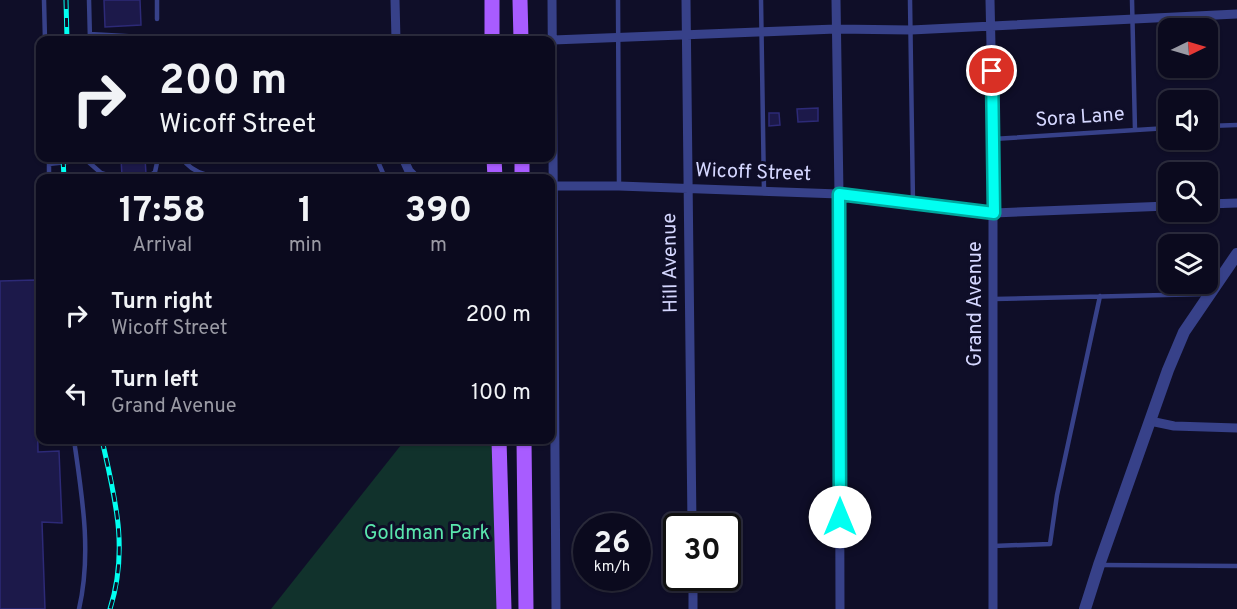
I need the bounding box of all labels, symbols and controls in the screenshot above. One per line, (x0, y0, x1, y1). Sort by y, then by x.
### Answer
north arrow (1158, 18, 1218, 78)
map controls (1158, 18, 1218, 294)
pin (966, 45, 1017, 96)
icon: arrive (975, 54, 1008, 87)
text: 200 m (159, 56, 287, 109)
icon: right (60, 60, 138, 138)
button: sound (1158, 90, 1218, 150)
street label: Sora Lane (1034, 102, 1126, 134)
text: Wicoff Street (159, 108, 316, 142)
street label: Wicoff Street (694, 158, 812, 188)
button: search (1158, 162, 1218, 222)
text: 17:58 (119, 189, 206, 235)
text: 1 (298, 189, 313, 235)
text: 390 (405, 189, 472, 235)
street label: Hill Avenue (657, 213, 685, 313)
text: Arrival (133, 233, 192, 259)
text: min (289, 233, 322, 259)
text: m (430, 233, 447, 259)
button: layers (1158, 234, 1218, 294)
street label: Grand Avenue (963, 241, 989, 367)
text: Turn right (111, 289, 213, 316)
icon: right (60, 299, 93, 332)
text: 200 m (466, 302, 531, 329)
text: Wicoff Street (111, 316, 227, 342)
text: Turn left (111, 367, 199, 394)
icon: left (60, 377, 93, 410)
text: 100 m (471, 380, 531, 407)
text: Grand Avenue (111, 394, 236, 420)
position arrow (808, 485, 872, 549)
speed limit sign: 30 (663, 513, 741, 591)
park label: Goldman Park (364, 521, 490, 547)
text: 26 (594, 526, 630, 563)
text: km/h (594, 558, 630, 577)

